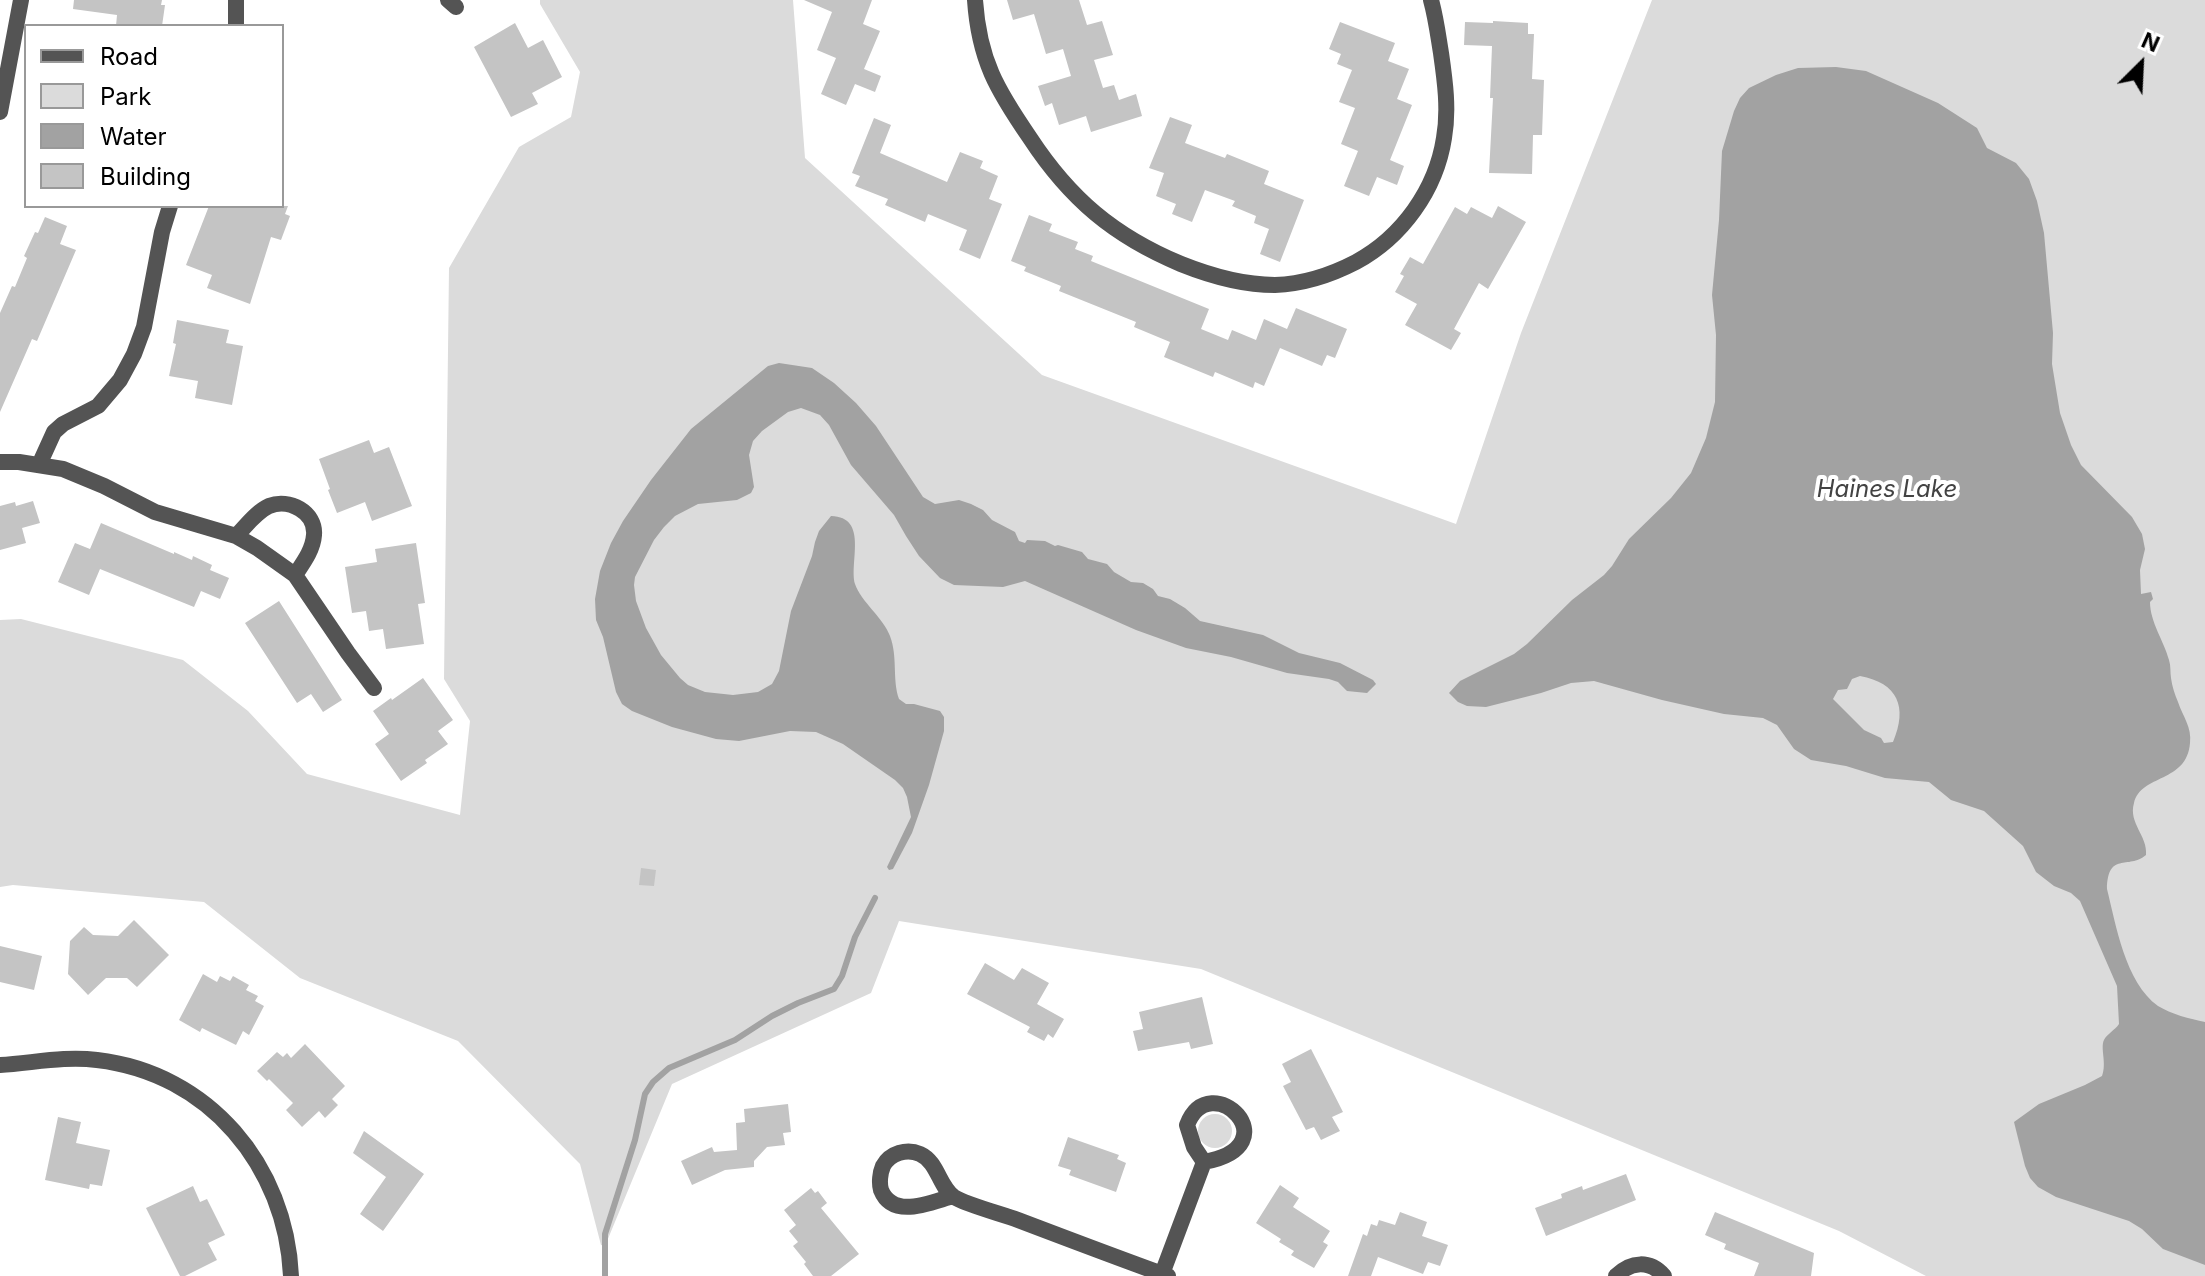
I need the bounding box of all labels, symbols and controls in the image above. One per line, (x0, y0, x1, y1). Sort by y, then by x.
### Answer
legend (24, 24, 284, 208)
north arrow (2101, 24, 2181, 104)
text: N (2138, 27, 2164, 57)
text: Road (100, 42, 158, 71)
text: Park (100, 82, 151, 111)
text: Water (100, 122, 167, 151)
text: Building (100, 162, 191, 191)
water label: Haines Lake (1817, 476, 1957, 504)

